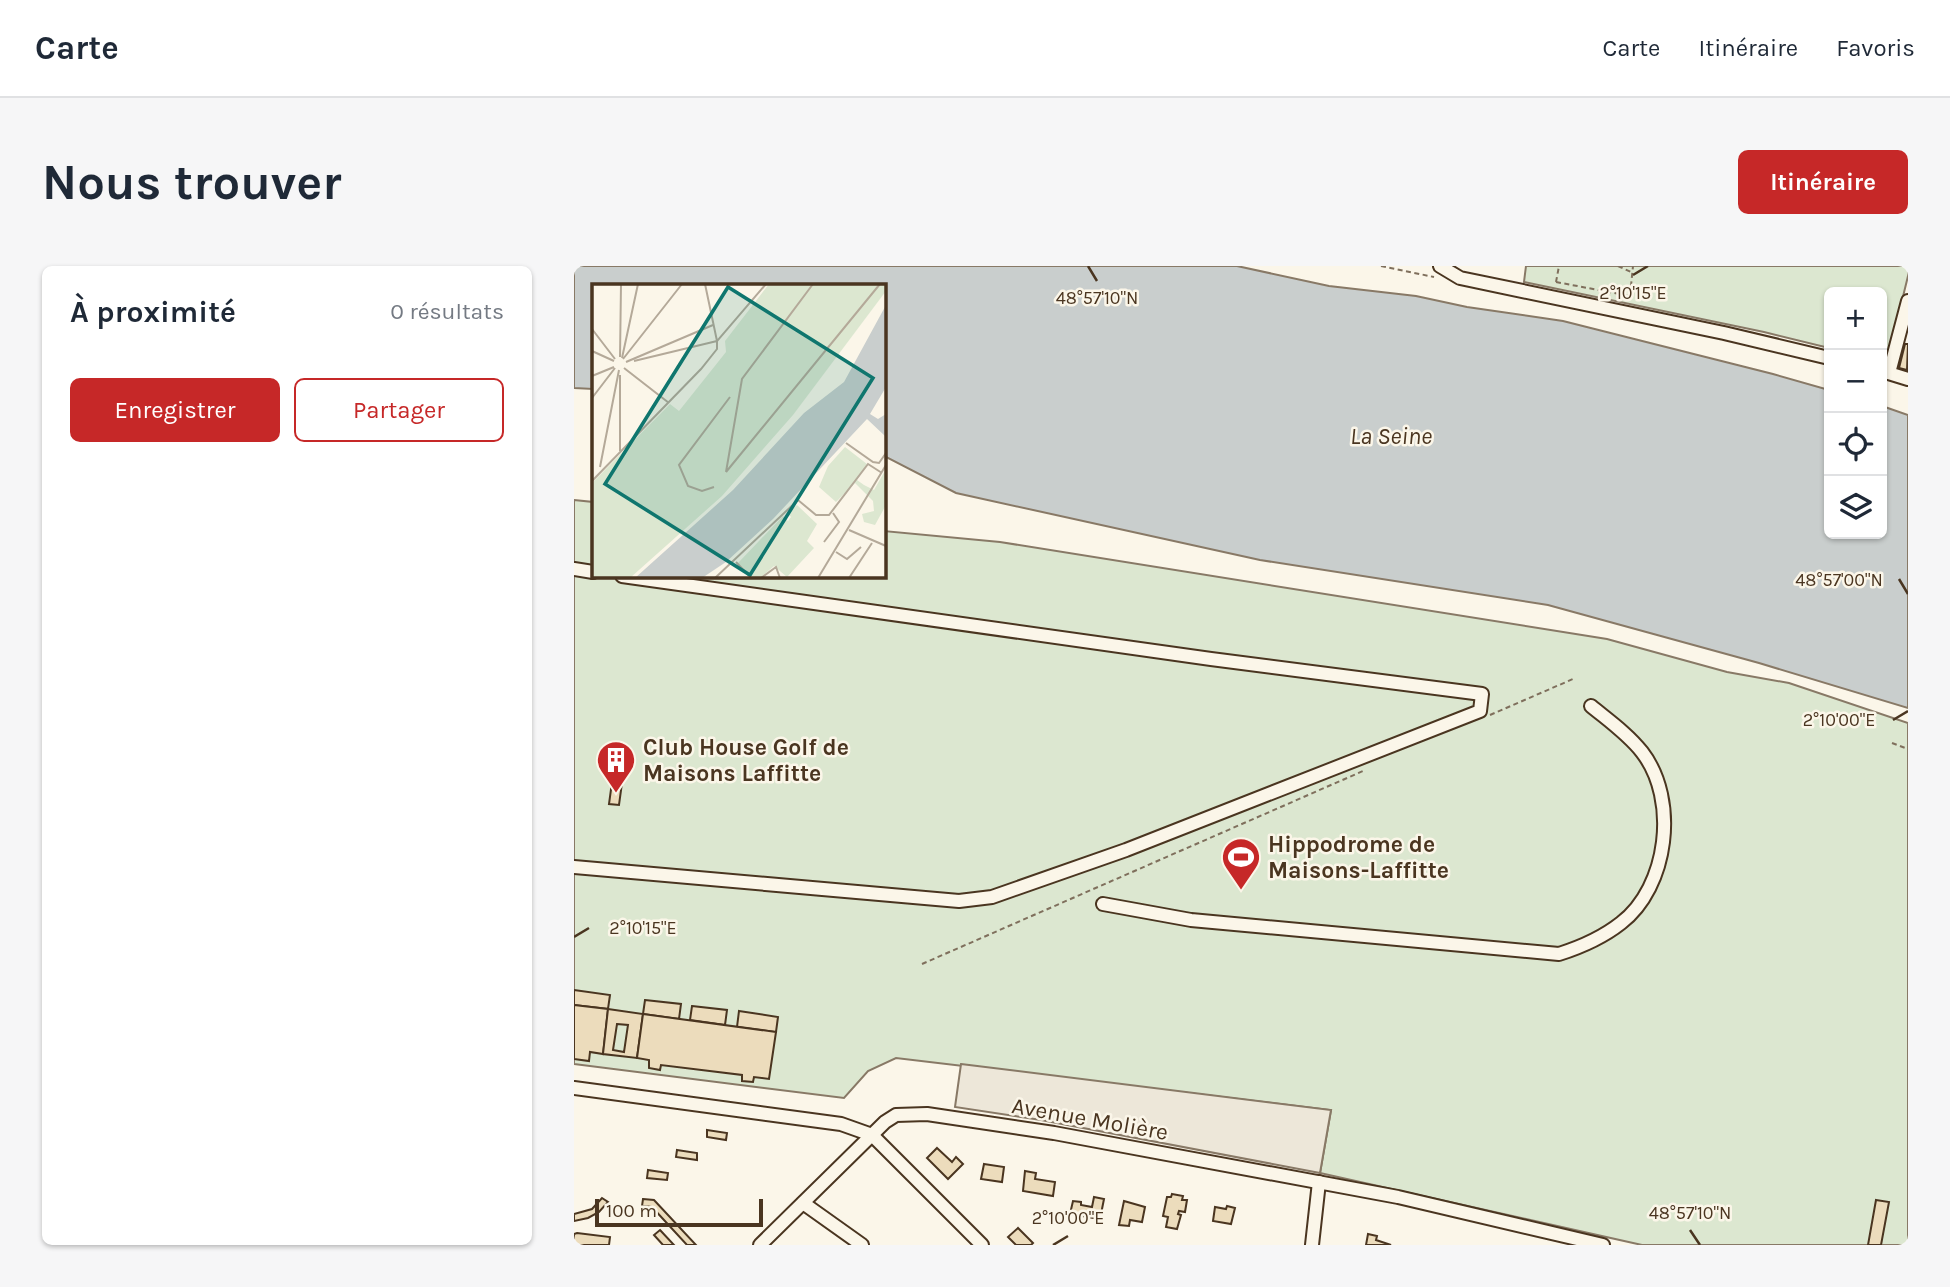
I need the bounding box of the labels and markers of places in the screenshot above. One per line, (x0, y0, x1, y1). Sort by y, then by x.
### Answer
place label: Club House Golf de Maisons Laffitte (643, 734, 849, 787)
building icon: Club House Golf de Maisons Laffitte (595, 739, 637, 794)
place label: Hippodrome de Maisons-Laffitte (1268, 831, 1449, 884)
sports icon: Hippodrome de Maisons-Laffitte (1220, 836, 1262, 891)

